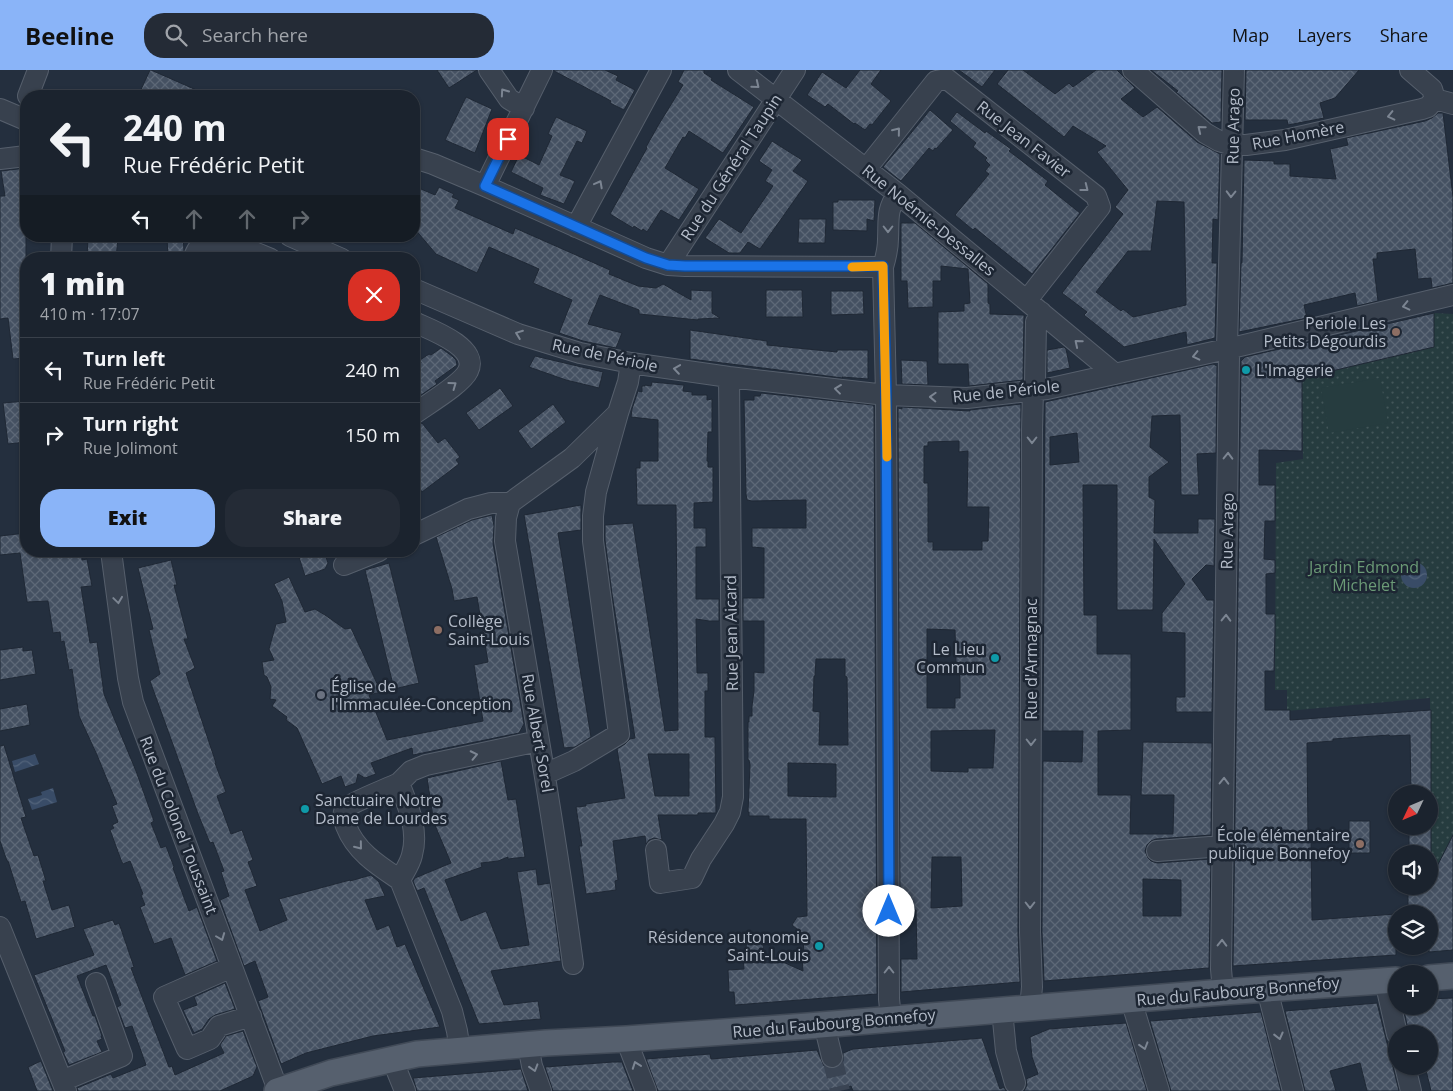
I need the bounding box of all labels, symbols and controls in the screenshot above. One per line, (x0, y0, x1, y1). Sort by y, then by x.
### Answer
search box (144, 13, 494, 58)
text: Beeline (25, 19, 114, 52)
icon: search (162, 21, 190, 49)
text: Search here (202, 22, 308, 48)
text: Map (1232, 23, 1269, 47)
text: Layers (1297, 23, 1352, 47)
text: Share (1380, 23, 1428, 47)
one-way arrow (750, 79, 759, 87)
street label: Rue Arago (1221, 87, 1245, 165)
one-way arrow (501, 88, 510, 97)
street label: Rue du Général Taupin (675, 89, 787, 245)
street label: Rue Jean Favier (972, 95, 1076, 183)
text: 240 m (123, 104, 227, 151)
icon: left (40, 110, 105, 175)
one-way arrow (1387, 110, 1396, 121)
street label: Rue Homère (1250, 115, 1346, 155)
pin (487, 118, 529, 160)
icon: arrive (494, 125, 522, 153)
one-way arrow (891, 127, 900, 136)
one-way arrow (1198, 127, 1207, 135)
text: Rue Frédéric Petit (123, 149, 304, 179)
street label: Rue Noémie-Dessalles (858, 159, 1000, 281)
one-way arrow (593, 181, 603, 190)
one-way arrow (1079, 182, 1088, 190)
one-way arrow (1226, 190, 1236, 198)
icon: left (127, 205, 155, 233)
icon: ahead (180, 205, 208, 233)
icon: ahead (233, 205, 261, 233)
icon: right (286, 205, 314, 233)
one-way arrow (883, 226, 893, 233)
text: 1 min (40, 263, 125, 304)
button: close (348, 269, 400, 321)
one-way arrow (1401, 300, 1410, 311)
text: 410 m · 17:07 (40, 303, 140, 325)
place label: Periole Les Petits Dégourdis (1263, 312, 1386, 352)
marker: Periole Les Petits Dégourdis (1390, 326, 1402, 338)
one-way arrow (515, 330, 523, 340)
street label: Rue de Périole (550, 333, 660, 377)
one-way arrow (1075, 340, 1084, 349)
text: Turn left (83, 346, 165, 372)
one-way arrow (1192, 350, 1201, 361)
icon: left (40, 356, 68, 384)
text: 240 m (345, 357, 400, 383)
place label: L'Imagerie (1256, 359, 1333, 381)
marker: L'Imagerie (1240, 364, 1252, 376)
one-way arrow (672, 365, 681, 375)
text: Rue Frédéric Petit (83, 372, 215, 394)
street label: Rue de Périole (951, 374, 1061, 408)
one-way arrow (448, 382, 457, 392)
one-way arrow (834, 384, 842, 395)
one-way arrow (929, 392, 937, 403)
text: Turn right (83, 411, 178, 437)
icon: right (40, 421, 68, 449)
text: 150 m (345, 422, 400, 448)
one-way arrow (1027, 436, 1037, 444)
text: Rue Jolimont (83, 437, 178, 459)
one-way arrow (1223, 451, 1233, 459)
button: Exit (40, 489, 215, 547)
button: Share (225, 489, 400, 547)
street label: Rue Arago (1215, 492, 1239, 570)
park label: Jardin Edmond Michelet (1307, 556, 1419, 596)
street label: Rue Jean Aicard (719, 575, 743, 691)
one-way arrow (112, 596, 123, 604)
street label: Rue d'Armagnac (1020, 598, 1042, 720)
place label: Collège Saint-Louis (448, 610, 530, 650)
one-way arrow (1221, 614, 1231, 622)
marker: Collège Saint-Louis (432, 624, 444, 636)
place label: Le Lieu Commun (916, 638, 985, 678)
marker: Le Lieu Commun (989, 652, 1001, 664)
street label: Rue Albert Sorel (517, 672, 559, 794)
place label: Église de l'Immaculée-Conception (331, 675, 511, 715)
marker: Église de l'Immaculée-Conception (315, 689, 327, 701)
street label: Rue du Colonel Toussaint (135, 733, 223, 917)
one-way arrow (1026, 738, 1036, 746)
one-way arrow (469, 750, 478, 761)
one-way arrow (1219, 776, 1229, 784)
north arrow (1388, 785, 1438, 835)
map controls (1388, 785, 1438, 1075)
place label: Sanctuaire Notre Dame de Lourdes (315, 789, 447, 829)
marker: Sanctuaire Notre Dame de Lourdes (299, 803, 311, 815)
place label: École élémentaire publique Bonnefoy (1208, 824, 1351, 864)
marker: École élémentaire publique Bonnefoy (1354, 838, 1366, 850)
one-way arrow (353, 840, 361, 849)
button: sound (1388, 845, 1438, 895)
position arrow (862, 884, 914, 936)
one-way arrow (1025, 901, 1035, 909)
button: layers (1388, 905, 1438, 955)
place label: Résidence autonomie Saint-Louis (648, 926, 809, 966)
one-way arrow (215, 933, 225, 941)
one-way arrow (1217, 939, 1227, 946)
marker: Résidence autonomie Saint-Louis (813, 940, 825, 952)
one-way arrow (884, 965, 894, 973)
button: + (1388, 965, 1438, 1015)
street label: Rue du Faubourg Bonnefoy (1136, 971, 1341, 1011)
street label: Rue du Faubourg Bonnefoy (732, 1003, 937, 1043)
button: − (1388, 1025, 1438, 1075)
one-way arrow (1273, 1032, 1284, 1040)
one-way arrow (1139, 1041, 1149, 1049)
one-way arrow (632, 1061, 642, 1070)
one-way arrow (528, 1064, 538, 1072)

